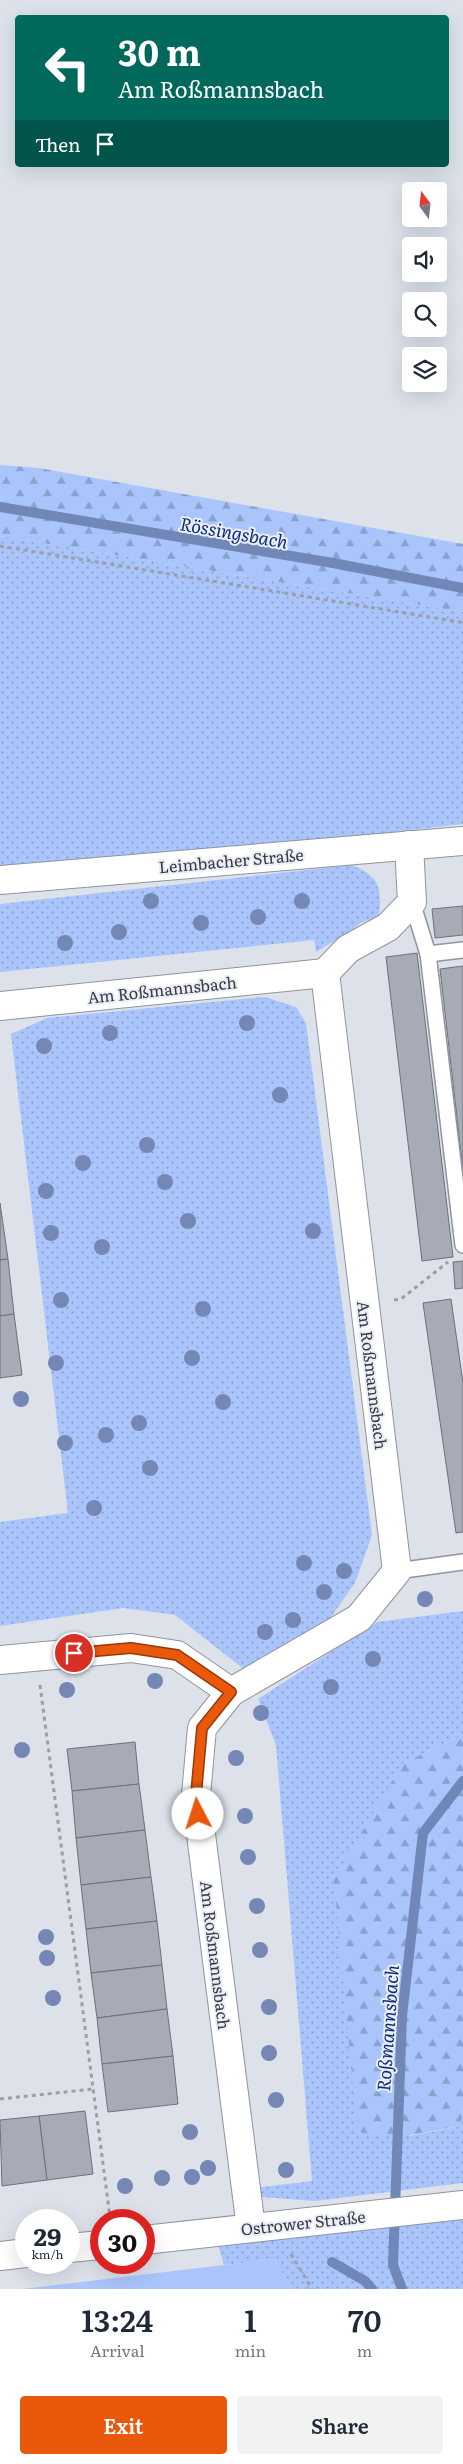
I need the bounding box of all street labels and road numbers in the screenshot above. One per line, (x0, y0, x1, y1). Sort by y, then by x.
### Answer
street label: Leimbacher Straße (158, 842, 304, 878)
street label: Am Roßmannsbach (86, 969, 238, 1009)
street label: Am Roßmannsbach (352, 1299, 394, 1451)
street label: Am Roßmannsbach (195, 1879, 237, 2031)
street label: Ostrower Straße (239, 2204, 367, 2240)

